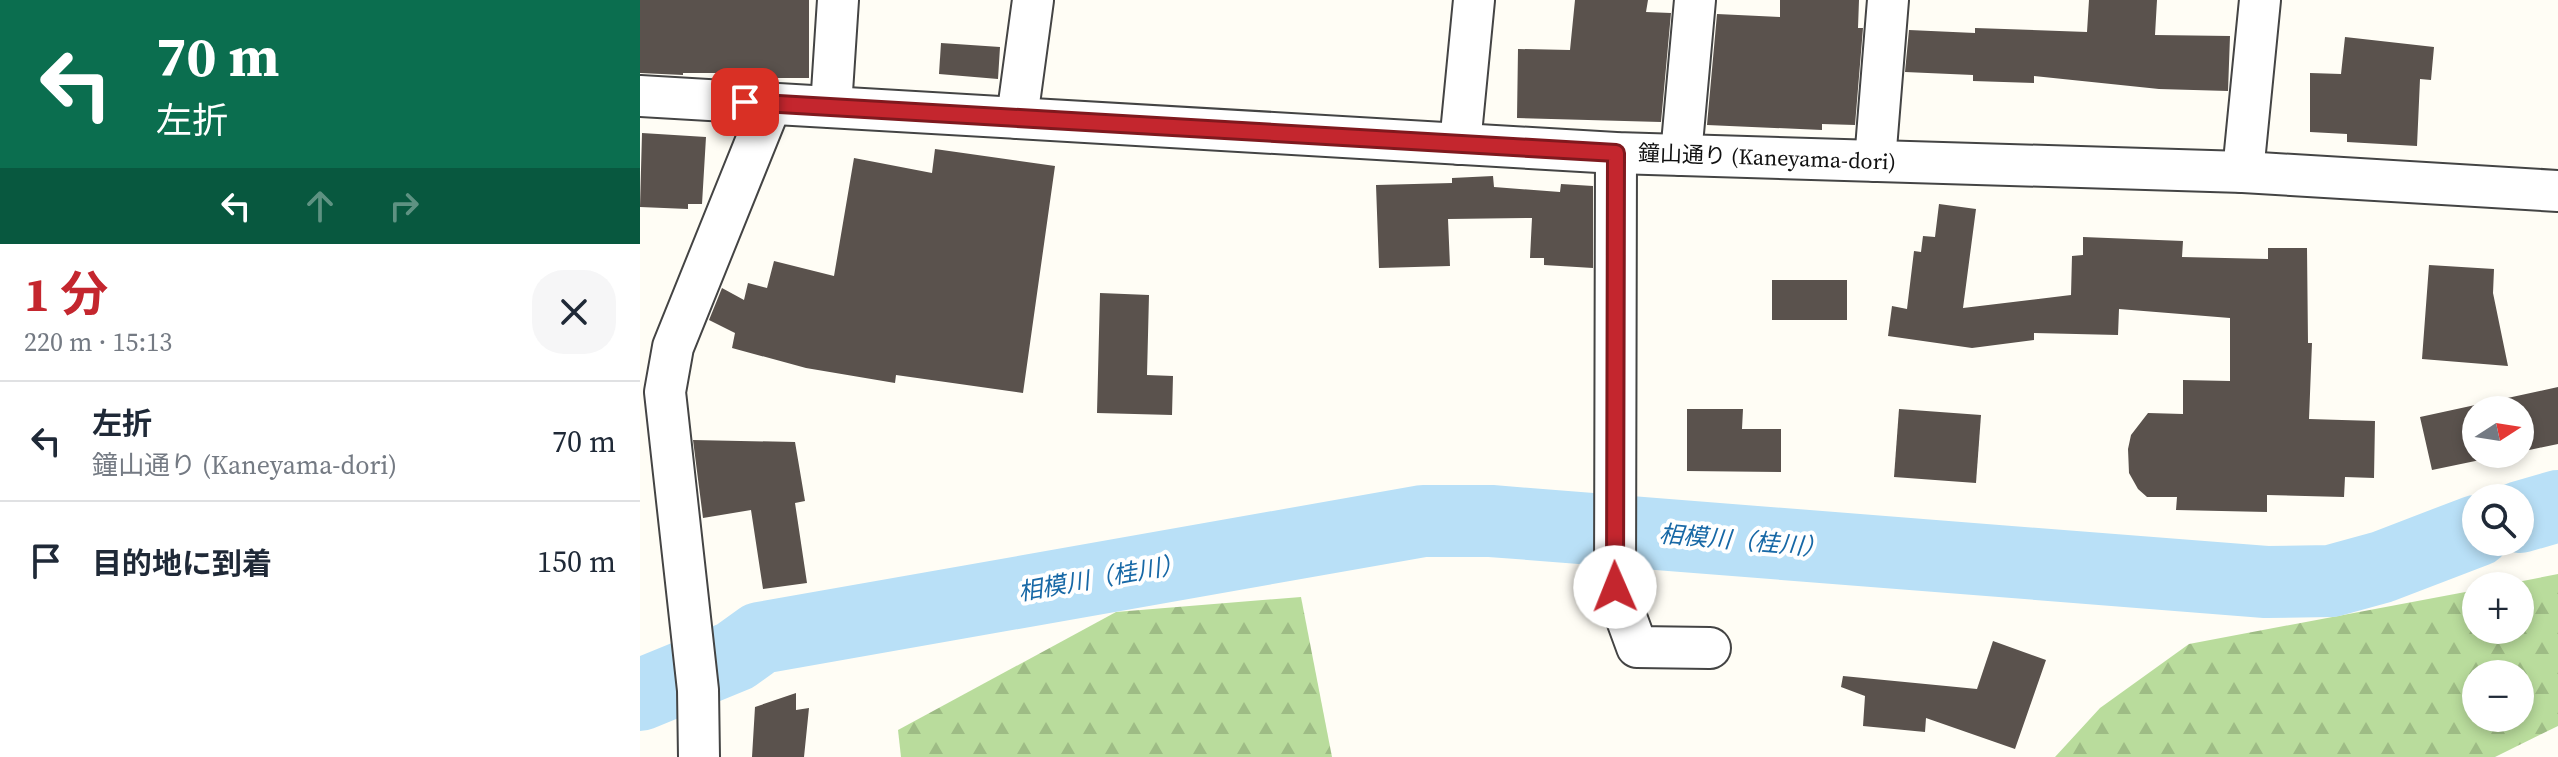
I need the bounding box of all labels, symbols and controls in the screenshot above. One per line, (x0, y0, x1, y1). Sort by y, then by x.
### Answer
text: 70 m (156, 18, 279, 95)
icon: left (24, 32, 128, 136)
pin (711, 68, 779, 136)
icon: arrive (723, 80, 767, 124)
text: 左折 (156, 96, 228, 145)
street label: 鐘山通り (Kaneyama-dori) (1637, 138, 1897, 176)
icon: left (214, 184, 258, 228)
icon: ahead (298, 184, 342, 228)
icon: right (382, 184, 426, 228)
text: 1 分 (24, 261, 108, 327)
button: close (532, 270, 616, 354)
text: 220 m · 15:13 (24, 324, 172, 360)
north arrow (2462, 396, 2534, 468)
map controls (2462, 396, 2534, 732)
text: 左折 (92, 403, 152, 444)
icon: left (24, 419, 68, 463)
text: 70 m (552, 421, 616, 462)
text: 鐘山通り (Kaneyama-dori) (92, 447, 397, 483)
button: search (2462, 484, 2534, 556)
water label: 相模川（桂川） (1658, 517, 1828, 564)
icon: arrive (24, 539, 68, 583)
text: 150 m (537, 541, 616, 582)
text: 目的地に到着 (92, 543, 272, 584)
position arrow (1573, 545, 1657, 629)
water label: 相模川（桂川） (1015, 547, 1187, 608)
button: + (2462, 572, 2534, 644)
button: − (2462, 660, 2534, 732)

